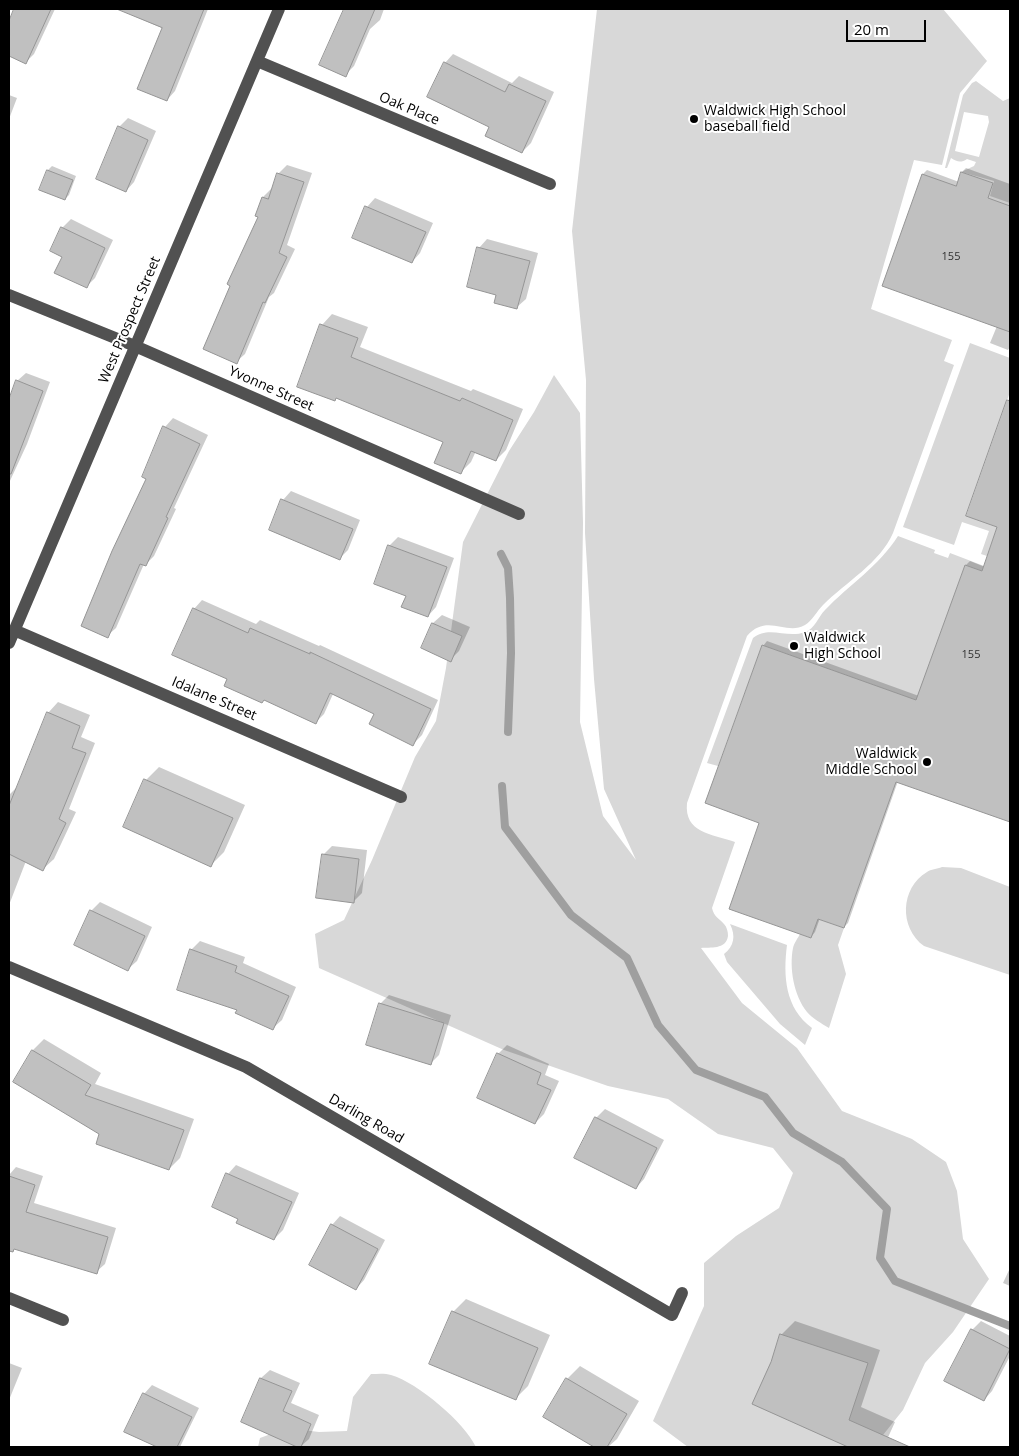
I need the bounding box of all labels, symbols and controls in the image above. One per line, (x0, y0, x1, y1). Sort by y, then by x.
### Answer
scale bar (849, 10, 929, 42)
text: 20 m (854, 19, 889, 39)
street label: Oak Place (376, 89, 442, 129)
place label: Waldwick High School baseball field (704, 103, 846, 136)
marker: Waldwick High School baseball field (688, 113, 700, 125)
house number: 155 (942, 250, 960, 264)
street label: West Prospect Street (96, 254, 164, 386)
street label: Yvonne Street (226, 363, 316, 415)
place label: Waldwick High School (804, 630, 881, 662)
marker: Waldwick High School (788, 640, 800, 652)
house number: 155 (962, 648, 980, 662)
street label: Idalane Street (169, 674, 259, 724)
place label: Waldwick Middle School (825, 746, 917, 779)
marker: Waldwick Middle School (921, 756, 933, 768)
street label: Darling Road (325, 1091, 407, 1147)

